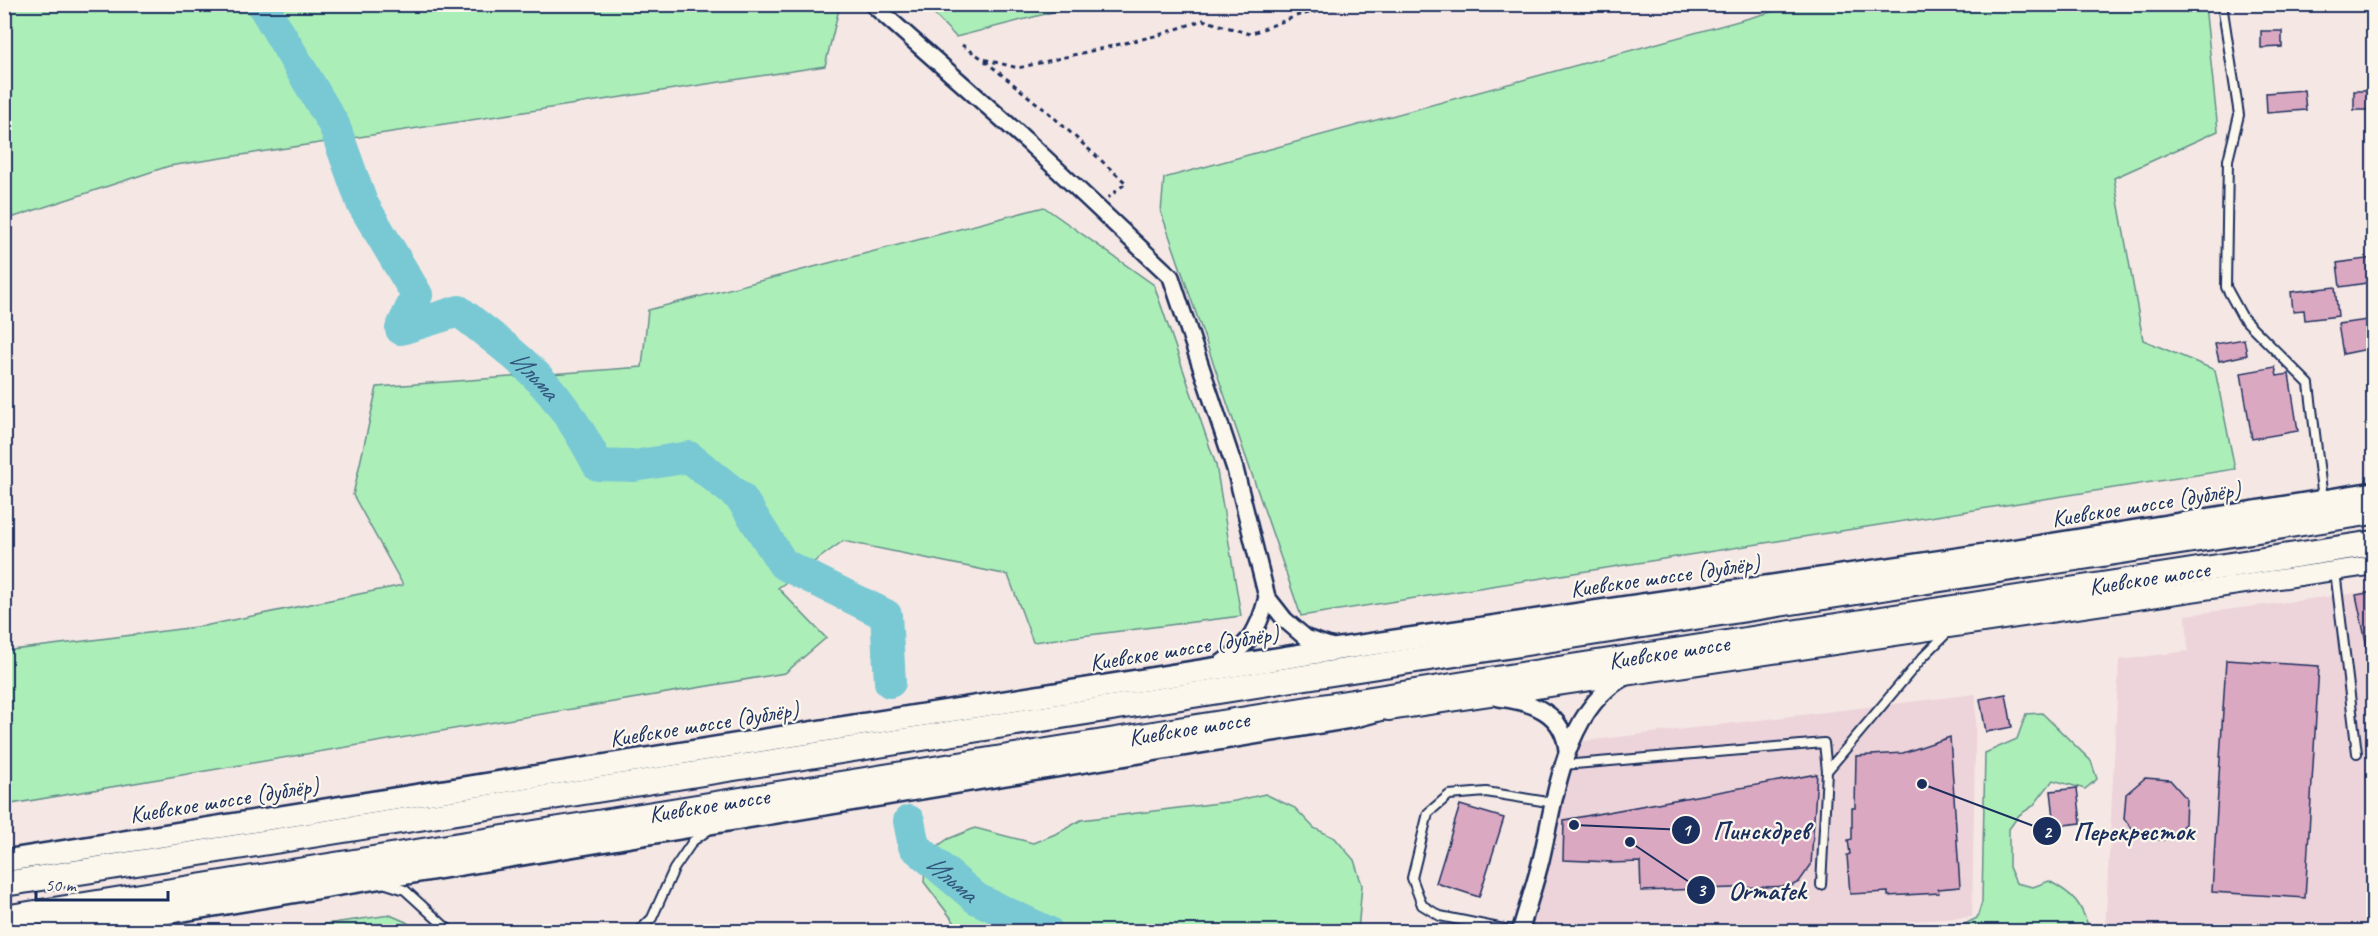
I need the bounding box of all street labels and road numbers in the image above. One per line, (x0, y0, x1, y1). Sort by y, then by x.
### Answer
street label: Киевское шоссе (дублёр) (2049, 474, 2244, 534)
street label: Киевское шоссе (дублёр) (1568, 548, 1763, 604)
street label: Киевское шоссе (2087, 553, 2214, 602)
street label: Киевское шоссе (дублёр) (1087, 618, 1282, 678)
street label: Киевское шоссе (1606, 627, 1733, 676)
street label: Киевское шоссе (дублёр) (607, 694, 802, 754)
street label: Киевское шоссе (1126, 703, 1253, 753)
street label: Киевское шоссе (дублёр) (127, 770, 322, 830)
street label: Киевское шоссе (647, 780, 774, 830)

